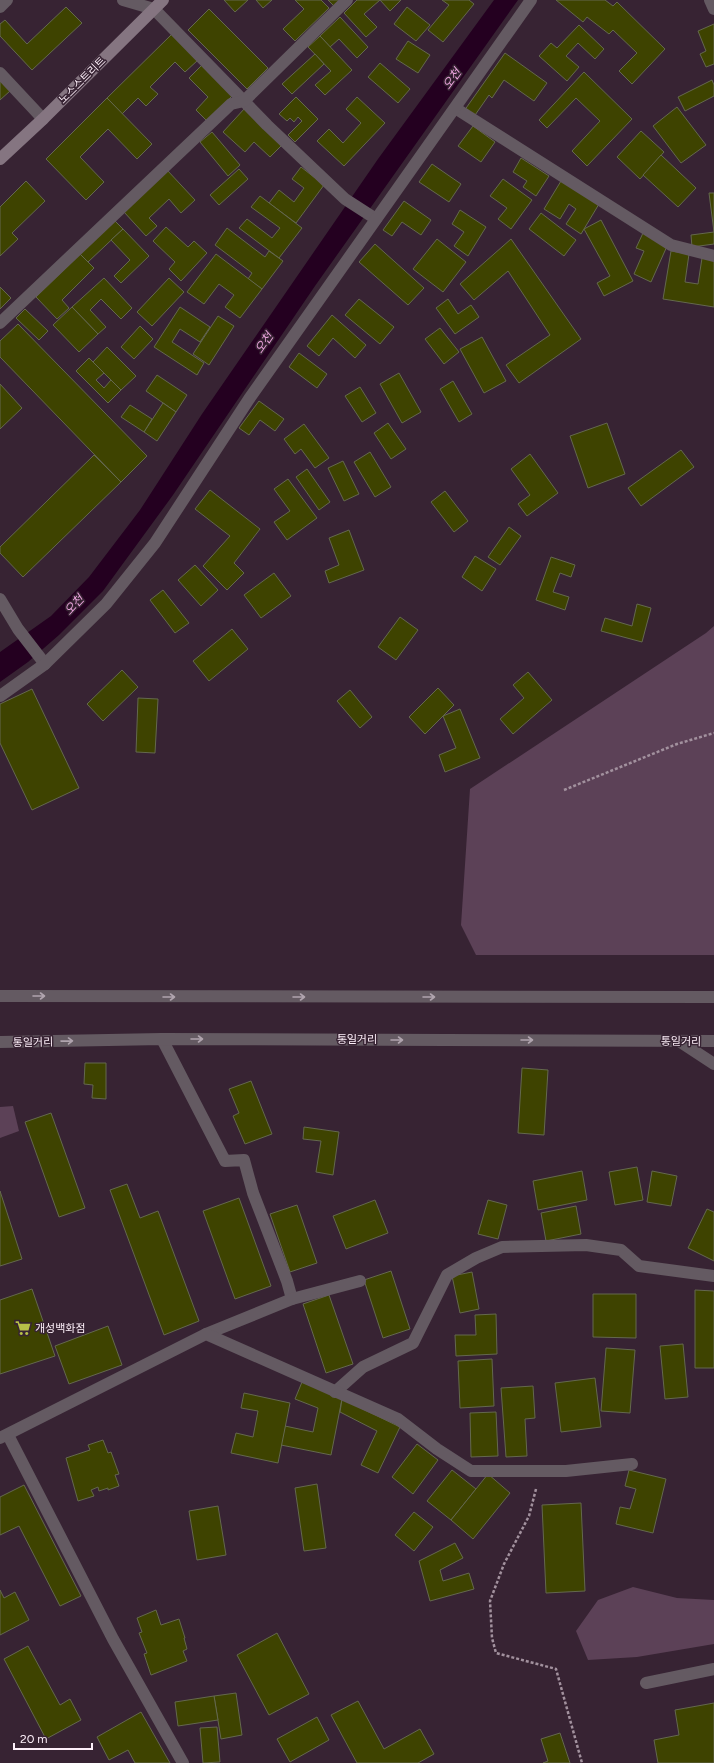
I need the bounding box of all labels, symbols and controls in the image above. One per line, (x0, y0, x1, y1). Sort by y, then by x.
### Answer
street label: 노스스트리트 (56, 54, 108, 106)
water label: 오천 (440, 64, 465, 92)
water label: 오천 (252, 328, 277, 356)
water label: 오천 (61, 591, 88, 618)
one-way arrow (32, 992, 45, 1000)
one-way arrow (162, 993, 175, 1001)
one-way arrow (292, 993, 305, 1001)
one-way arrow (422, 993, 435, 1001)
street label: 통일거리 (337, 1033, 377, 1046)
one-way arrow (190, 1035, 203, 1043)
street label: 통일거리 (661, 1035, 701, 1048)
street label: 통일거리 (13, 1036, 53, 1049)
one-way arrow (390, 1036, 403, 1044)
one-way arrow (520, 1036, 533, 1044)
one-way arrow (60, 1037, 73, 1045)
supermarket icon: 개성백화점 (14, 1319, 32, 1337)
place label: 개성백화점 (35, 1322, 86, 1335)
scale bar (14, 1725, 92, 1751)
text: 20 m (20, 1732, 48, 1746)

